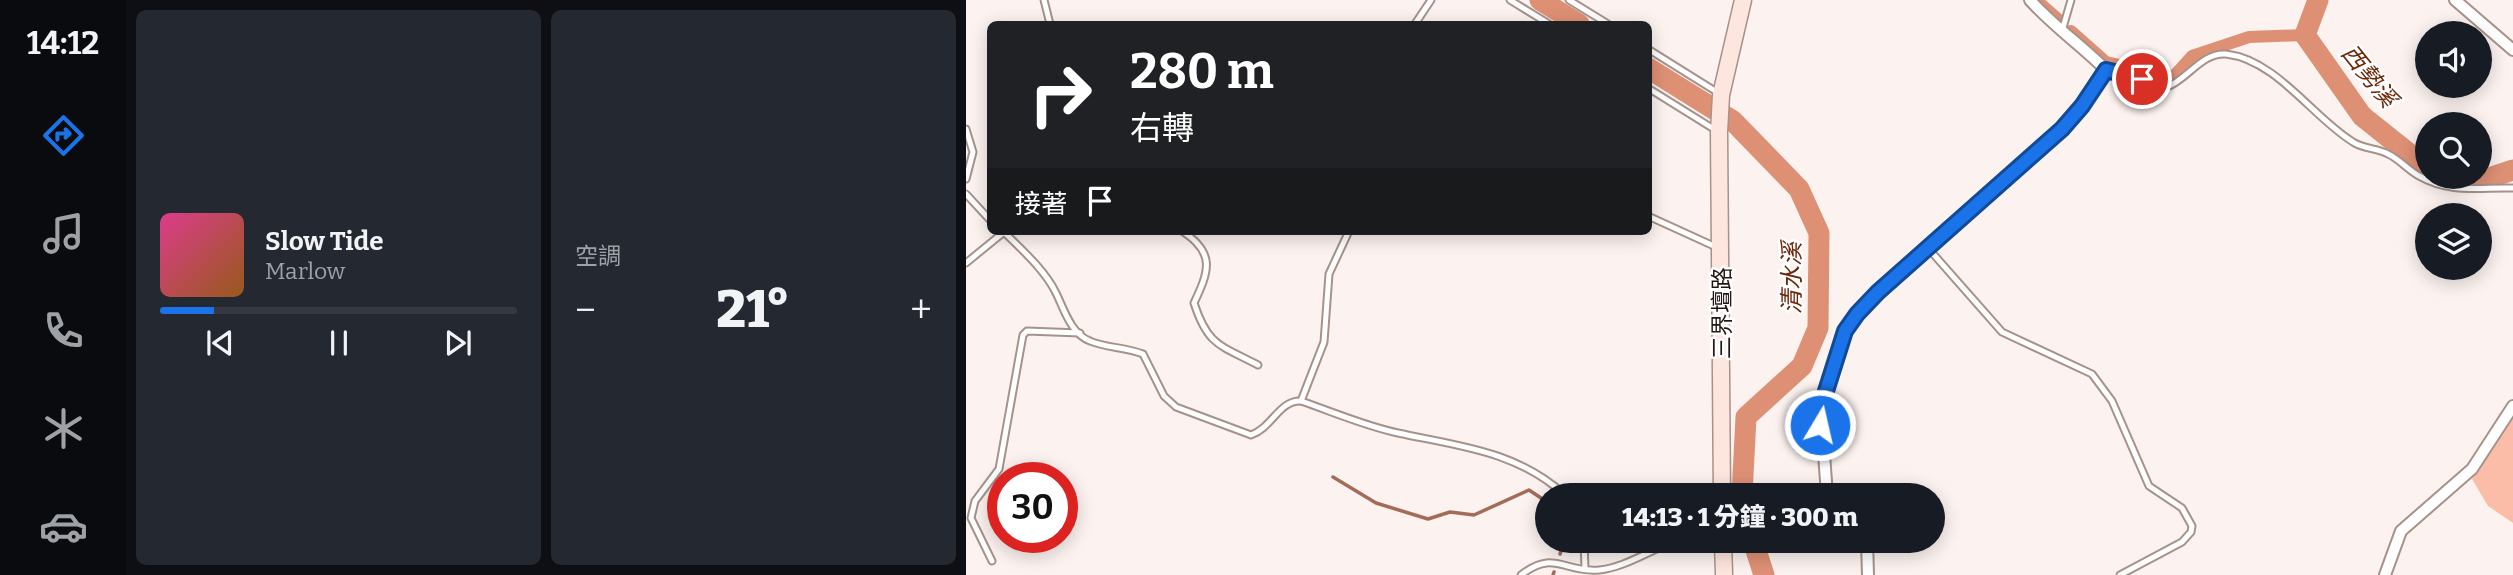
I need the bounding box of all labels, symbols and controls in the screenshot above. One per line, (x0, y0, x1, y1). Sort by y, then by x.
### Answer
map controls (2415, 21, 2492, 280)
button: sound (2415, 21, 2492, 98)
text: 14:12 (27, 24, 99, 62)
water label: 西勢溪 (2335, 39, 2404, 115)
text: 280 m (1130, 42, 1274, 101)
icon: right (1015, 49, 1106, 140)
pin (2112, 49, 2172, 109)
icon: arrive (2123, 60, 2161, 98)
text: 右轉 (1130, 109, 1194, 147)
icon: directions (39, 111, 88, 160)
button: search (2415, 112, 2492, 189)
icon: arrive (1081, 182, 1119, 220)
text: 接著 (1015, 189, 1067, 220)
button: layers (2415, 203, 2492, 280)
icon: music (39, 209, 88, 258)
text: Slow Tide (265, 226, 384, 257)
water label: 清水溪 (1778, 239, 1806, 314)
text: 空調 (575, 242, 621, 270)
text: Marlow (265, 257, 345, 285)
street label: 三界壇路 (1708, 267, 1736, 359)
text: 21° (716, 278, 790, 341)
text: − (575, 287, 596, 333)
text: + (910, 287, 932, 333)
icon: phone (39, 306, 88, 355)
icon: previous (201, 324, 239, 362)
icon: pause (320, 324, 358, 362)
icon: next (439, 324, 477, 362)
position arrow (1783, 388, 1857, 462)
icon: climate (39, 404, 88, 453)
speed limit sign: 30 (987, 462, 1078, 553)
icon: car (39, 502, 88, 551)
text: 14:13 · 1 分鐘 · 300 m (1622, 502, 1858, 533)

